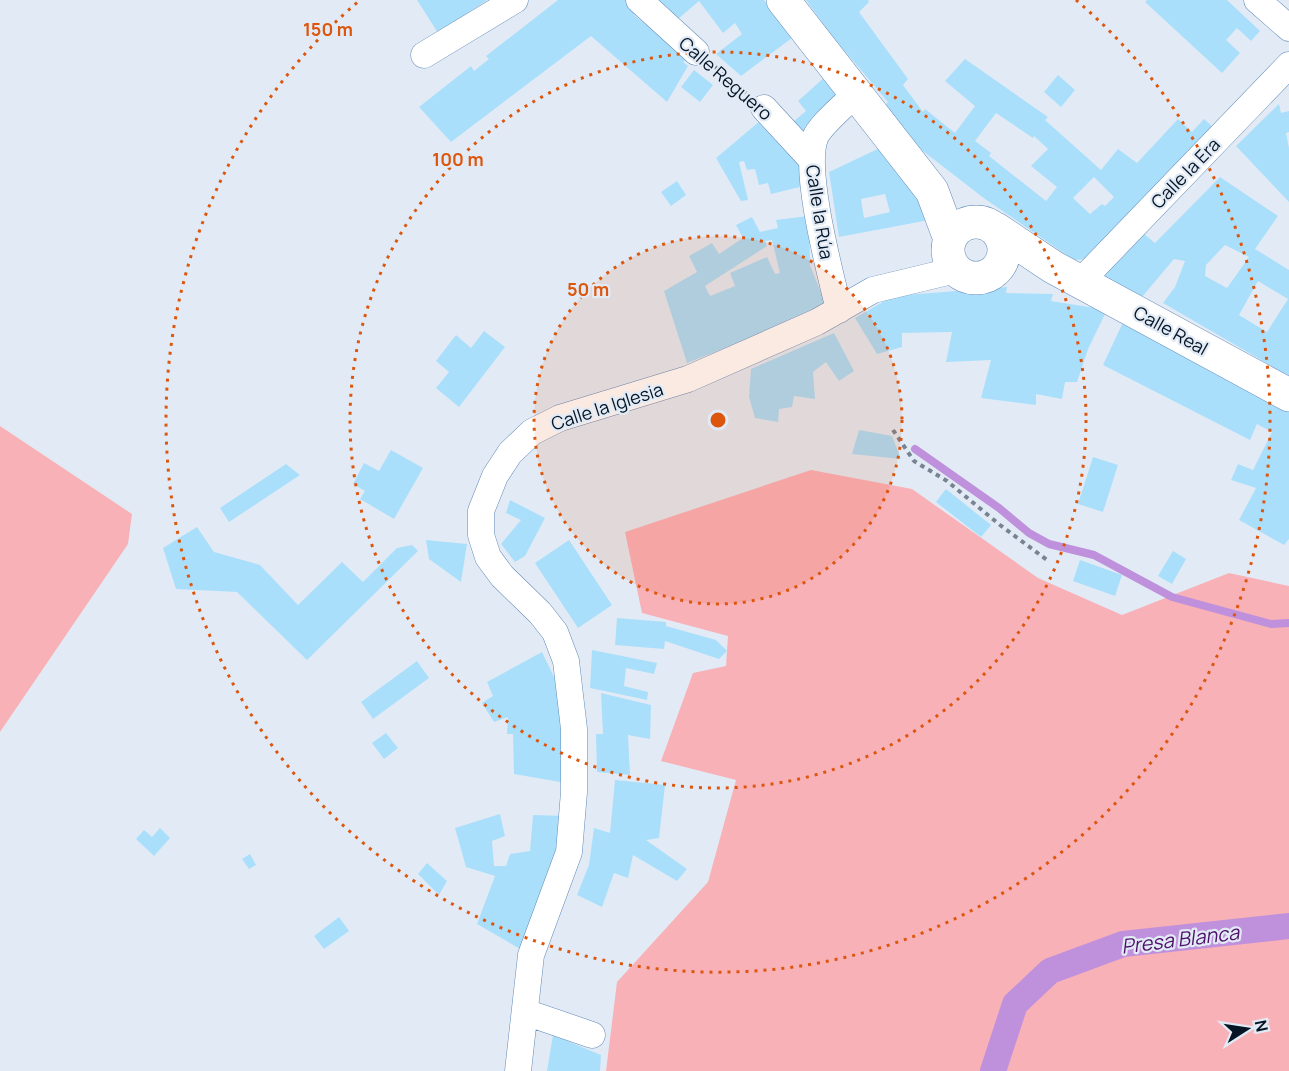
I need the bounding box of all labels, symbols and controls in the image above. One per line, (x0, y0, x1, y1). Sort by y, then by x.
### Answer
text: 150 m (303, 17, 353, 41)
street label: Calle Reguero (674, 31, 778, 125)
street label: Calle la Era (1145, 132, 1225, 214)
text: 100 m (432, 147, 484, 171)
street label: Calle la Rúa (801, 163, 839, 261)
text: 50 m (567, 277, 609, 301)
street label: Calle Real (1130, 300, 1212, 360)
street label: Calle la Iglesia (548, 377, 666, 435)
centre of rings (708, 410, 728, 430)
water label: Presa Blanca (1120, 918, 1241, 960)
north arrow (1217, 999, 1277, 1059)
text: N (1250, 1018, 1274, 1034)

